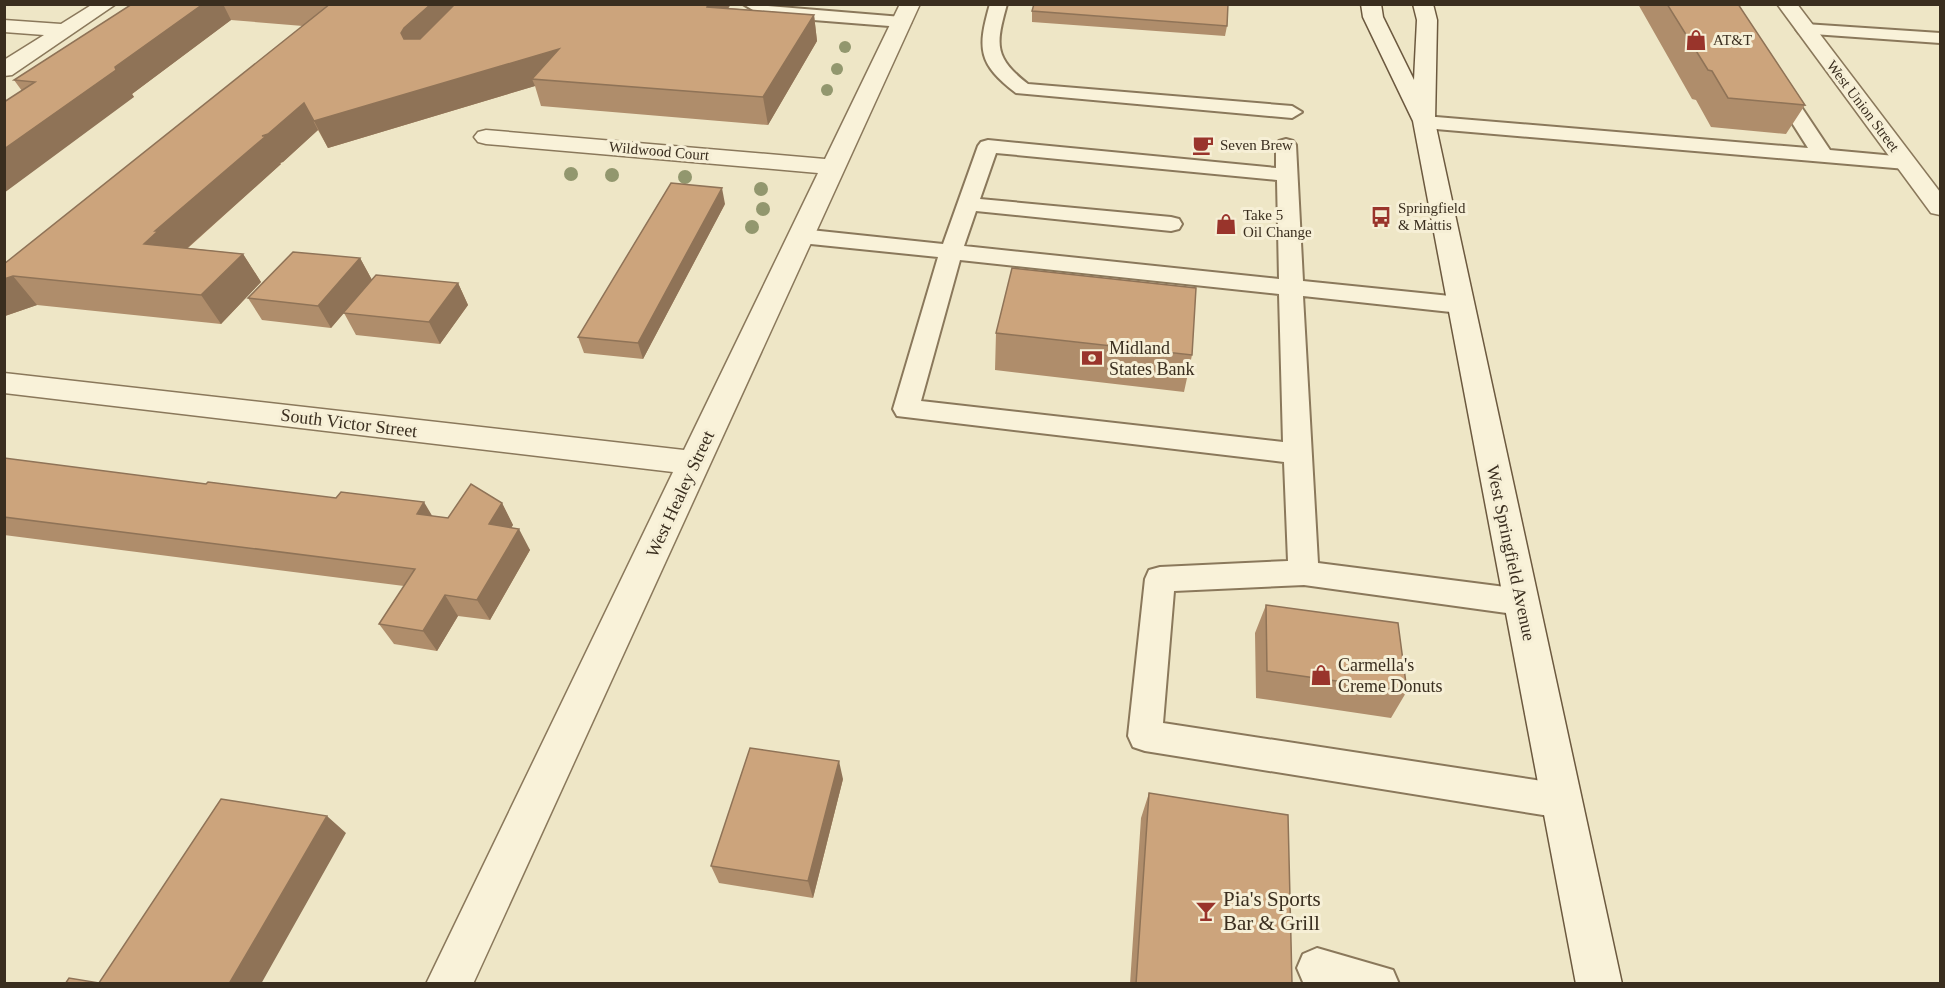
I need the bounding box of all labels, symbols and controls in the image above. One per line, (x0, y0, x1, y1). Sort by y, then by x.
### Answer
shop icon: AT&T (1684, 28, 1708, 52)
place label: AT&T (1713, 32, 1752, 48)
street label: West Union Street (1824, 57, 1903, 155)
cafe icon: Seven Brew (1191, 133, 1215, 157)
place label: Seven Brew (1220, 137, 1293, 153)
street label: Wildwood Court (608, 139, 711, 163)
place label: Springfield & Mattis (1398, 200, 1466, 233)
bus stop icon: Springfield & Mattis (1369, 205, 1393, 229)
place label: Take 5 Oil Change (1243, 207, 1312, 240)
shop icon: Take 5 Oil Change (1214, 212, 1238, 236)
place label: Midland States Bank (1109, 338, 1195, 379)
bank icon: Midland States Bank (1080, 346, 1104, 370)
street label: South Victor Street (280, 405, 418, 441)
street label: West Healey Street (642, 427, 718, 561)
street label: West Springfield Avenue (1483, 463, 1539, 643)
place label: Carmella's Creme Donuts (1338, 655, 1442, 696)
shop icon: Carmella's Creme Donuts (1309, 663, 1333, 687)
place label: Pia's Sports Bar & Grill (1223, 887, 1321, 935)
bar icon: Pia's Sports Bar & Grill (1194, 899, 1218, 923)

